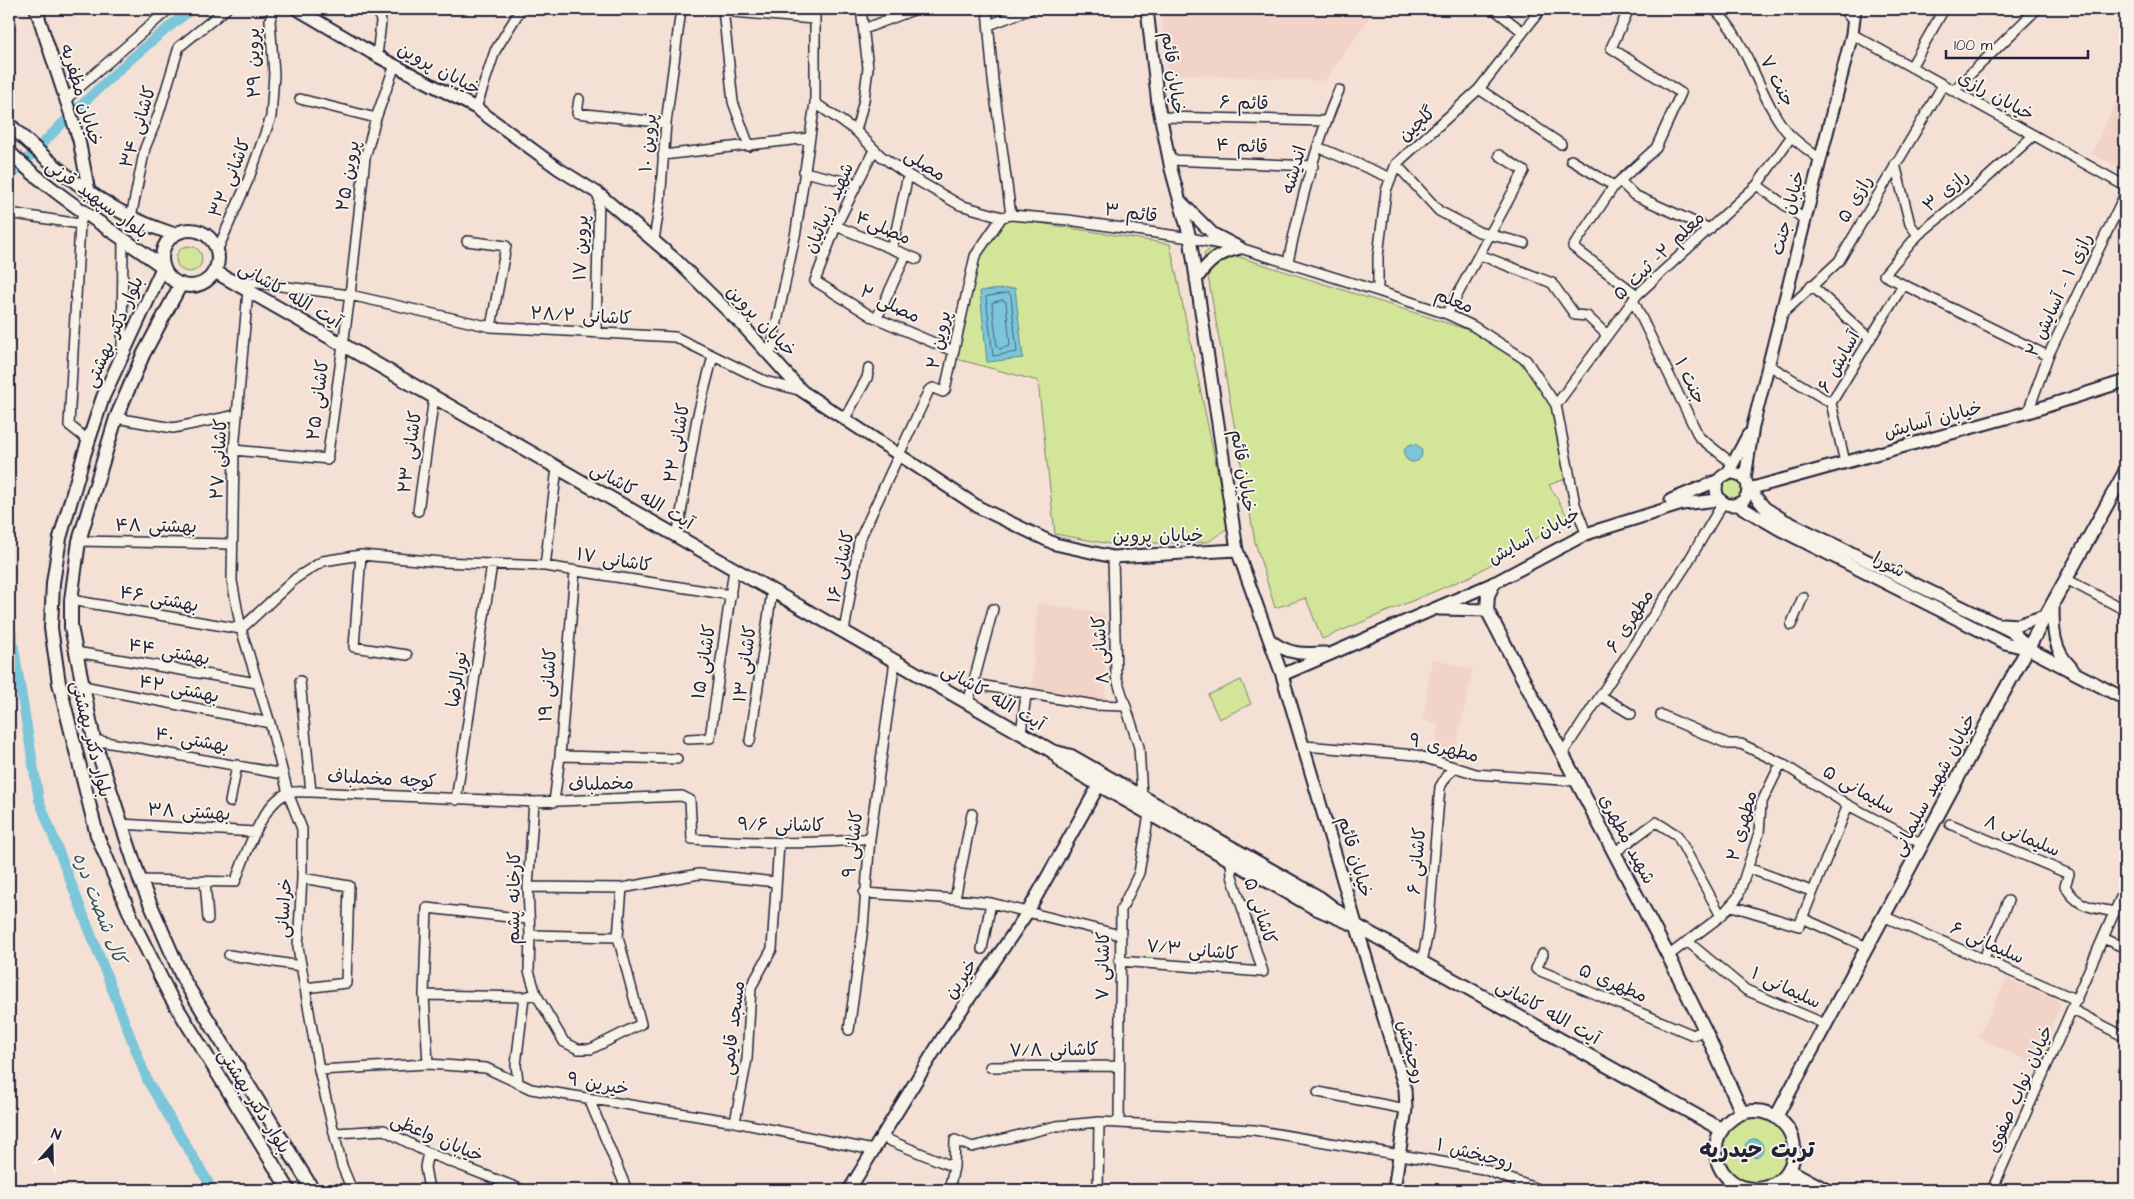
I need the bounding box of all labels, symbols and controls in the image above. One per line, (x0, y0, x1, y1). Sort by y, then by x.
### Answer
street label: پروین ۲۹ (241, 28, 267, 98)
scale bar (1946, 28, 2089, 60)
street label: خیابان قائم (1154, 30, 1191, 116)
text: 100 m (1954, 35, 1993, 56)
street label: خیابان پروین (393, 37, 485, 101)
street label: خیابان مظفریه (54, 41, 108, 149)
street label: جنت ۷ (1753, 51, 1801, 111)
street label: خیابان رازی (1953, 65, 2039, 127)
street label: کاشانی ۳۴ (114, 83, 162, 171)
street label: قائم ۶ (1219, 90, 1269, 117)
street label: گلچین (1393, 100, 1441, 148)
street label: پروین ۱۰ (633, 113, 663, 173)
street label: قائم ۴ (1216, 133, 1268, 160)
street label: کاشانی ۳۲ (203, 134, 257, 221)
street label: پروین ۲۵ (330, 139, 366, 213)
street label: مصلی (899, 143, 951, 187)
street label: اندیشه (1275, 143, 1313, 197)
street label: بلوار سپهبد قرنی (40, 153, 154, 245)
street label: شهید زیبائیان (798, 159, 860, 257)
street label: رازی ۳ (1917, 164, 1975, 218)
street label: خیابان جنت (1765, 168, 1811, 258)
street label: رازی ۵ (1831, 170, 1879, 228)
street label: قائم ۳ (1103, 197, 1159, 230)
street label: مصلی۴ (851, 205, 915, 251)
street label: معلم ۲- ثبت ۵ (1607, 206, 1711, 307)
street label: پروین ۱۷ (567, 215, 595, 281)
street label: رازی ۱ - آسایش ۲ (2019, 229, 2099, 361)
street label: آیت الله کاشانی (234, 255, 348, 335)
street label: بلوار دکتر بهشتی (78, 272, 150, 392)
street label: مصلی ۲ (856, 279, 924, 329)
street label: خیابان پروین (720, 280, 802, 362)
street label: معلم (1431, 282, 1477, 321)
street label: کاشانی ۲۸/۲ (530, 301, 633, 331)
street label: پروین ۲ (921, 309, 957, 371)
street label: آسایش ۶ (1812, 325, 1867, 397)
street label: جنت ۱ (1668, 354, 1712, 408)
street label: کاشانی ۲۵ (301, 358, 335, 442)
street label: خیابان آسایش (1881, 395, 1985, 445)
street label: کاشانی ۲۲ (658, 401, 696, 485)
street label: کاشانی ۲۳ (392, 409, 428, 495)
street label: کاشانی ۲۷ (204, 417, 234, 500)
street label: خیابان قائم (1223, 428, 1262, 514)
street label: آیت الله کاشانی (586, 456, 700, 536)
street label: خیابان آسایش (1484, 501, 1584, 571)
street label: بهشتی ۴۸ (115, 513, 197, 539)
street label: خیابان پروین (1112, 523, 1204, 549)
street label: کاشانی ۱۶ (821, 528, 861, 606)
street label: کاشانی ۱۷ (575, 542, 654, 578)
street label: شورا (1868, 546, 1910, 584)
street label: بهشتی ۴۶ (117, 580, 201, 618)
street label: مطهری ۶ (1600, 584, 1660, 658)
street label: کاشانی ۸ (1086, 614, 1116, 685)
street label: کاشانی ۱۵ (686, 623, 722, 701)
street label: کاشانی ۱۳ (727, 624, 763, 704)
street label: بهشتی ۴۴ (126, 633, 212, 671)
street label: کاشانی ۱۹ (533, 647, 563, 723)
street label: نورالرضا (440, 649, 474, 709)
street label: آیت الله کاشانی (937, 657, 1051, 737)
street label: بهشتی ۴۲ (137, 669, 221, 709)
street label: بلوار دکتر بهشتی (64, 678, 118, 800)
street label: خیابان شهید سلیمانی (1886, 709, 1982, 861)
street label: بهشتی ۴۰ (153, 721, 231, 759)
street label: مطهری ۹ (1406, 727, 1482, 769)
street label: سلیمانی ۵ (1818, 759, 1900, 821)
street label: کوچه مخملباف (327, 764, 438, 794)
street label: مخملباف (568, 770, 634, 798)
street label: مطهری ۲ (1721, 788, 1763, 864)
street label: شهید مطهری (1593, 789, 1661, 889)
street label: بهشتی ۳۸ (147, 797, 231, 827)
street label: کاشانی ۹ (836, 809, 870, 879)
street label: سلیمانی ۸ (1980, 809, 2064, 863)
street label: کاشانی ۹/۶ (737, 812, 825, 838)
street label: خیابان قائم (1331, 814, 1378, 901)
street label: کاشانی ۶ (1402, 826, 1432, 896)
water label: کال شصت دره (65, 849, 134, 971)
street label: کارخانه پشم (501, 851, 528, 945)
street label: کاشانی ۵ (1237, 874, 1283, 948)
street label: خراسانی (270, 877, 298, 939)
street label: سلیمانی ۶ (1946, 916, 2028, 970)
street label: کاشانی ۷ (1090, 931, 1116, 1001)
street label: کاشانی ۷/۳ (1145, 934, 1239, 966)
street label: خیرین (938, 954, 984, 1004)
street label: مطهری ۵ (1575, 957, 1651, 1009)
street label: سلیمانی ۱ (1747, 961, 1825, 1015)
street label: آیت الله کاشانی (1491, 973, 1606, 1052)
street label: مسجد قایمی (715, 979, 751, 1077)
street label: روحبخش (1391, 1017, 1431, 1087)
street label: خیابان نواب صفوی (1981, 1021, 2059, 1157)
street label: کاشانی ۷/۸ (1009, 1037, 1099, 1063)
street label: بلوار دکتر بهشتی (212, 1044, 296, 1158)
street label: خیرین ۹ (565, 1066, 631, 1102)
street label: خیابان واعظی (387, 1107, 487, 1169)
north arrow (28, 1122, 78, 1172)
text: N (49, 1124, 64, 1146)
street label: روحبخش ۱ (1434, 1132, 1516, 1176)
district label: تربت حیدریه (1700, 1135, 1815, 1166)

